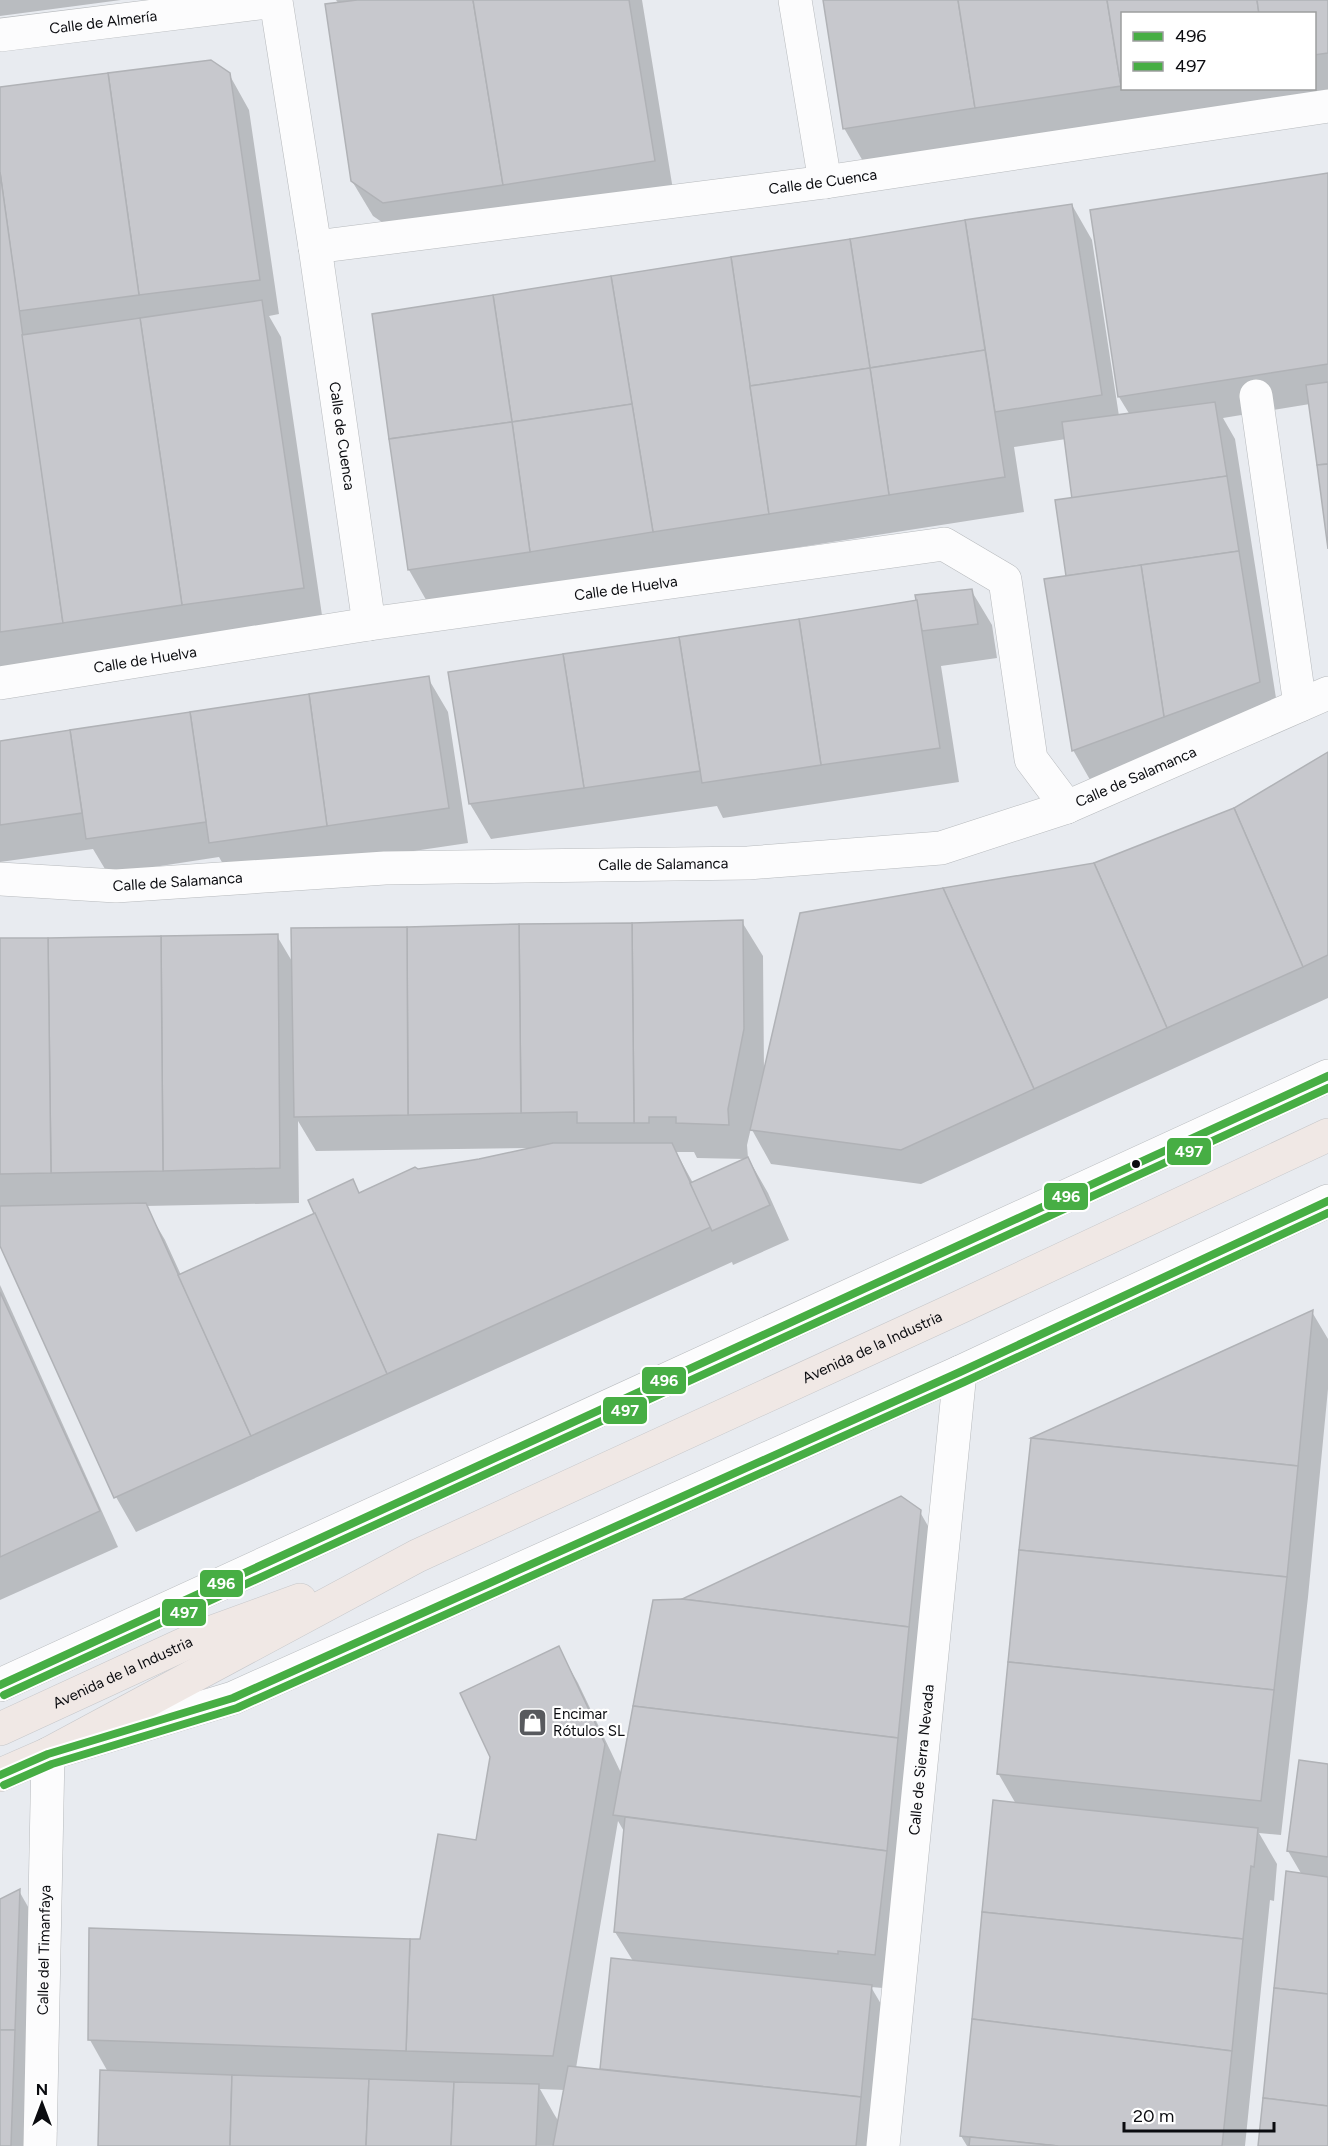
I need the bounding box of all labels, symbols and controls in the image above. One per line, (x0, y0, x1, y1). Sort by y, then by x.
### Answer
street label: Calle de Almería (48, 7, 158, 38)
legend (1121, 12, 1316, 90)
text: 496 (1175, 25, 1207, 47)
text: 497 (1175, 55, 1206, 77)
street label: Calle de Cuenca (768, 165, 878, 198)
street label: Calle de Cuenca (325, 381, 359, 491)
street label: Calle de Huelva (573, 572, 679, 604)
street label: Calle de Huelva (92, 643, 198, 677)
street label: Calle de Salamanca (1073, 743, 1199, 811)
street label: Calle de Salamanca (598, 854, 728, 874)
street label: Calle de Salamanca (112, 869, 243, 895)
line badge: 497 (1166, 1137, 1212, 1166)
text: 497 (1175, 1142, 1203, 1161)
unlabelled marker (1130, 1158, 1142, 1170)
line badge: 496 (1043, 1182, 1089, 1211)
text: 496 (1052, 1187, 1080, 1206)
street label: Avenida de la Industria (800, 1307, 945, 1387)
line badge: 496 (641, 1366, 687, 1395)
text: 496 (650, 1371, 678, 1390)
line badge: 497 (602, 1396, 648, 1425)
text: 497 (611, 1401, 639, 1420)
line badge: 496 (199, 1569, 244, 1598)
text: 496 (207, 1574, 235, 1593)
line badge: 497 (161, 1598, 207, 1627)
text: 497 (170, 1603, 198, 1622)
street label: Avenida de la Industria (50, 1633, 195, 1712)
street label: Calle de Sierra Nevada (905, 1684, 938, 1836)
place label: Encimar Rótulos SL (553, 1705, 625, 1740)
shop icon: Encimar Rótulos SL (516, 1707, 548, 1739)
street label: Calle del Timanfaya (34, 1885, 54, 2015)
north arrow (12, 2074, 72, 2134)
text: N (36, 2080, 48, 2099)
scale bar (1124, 2095, 1274, 2133)
text: 20 m (1133, 2105, 1174, 2127)

